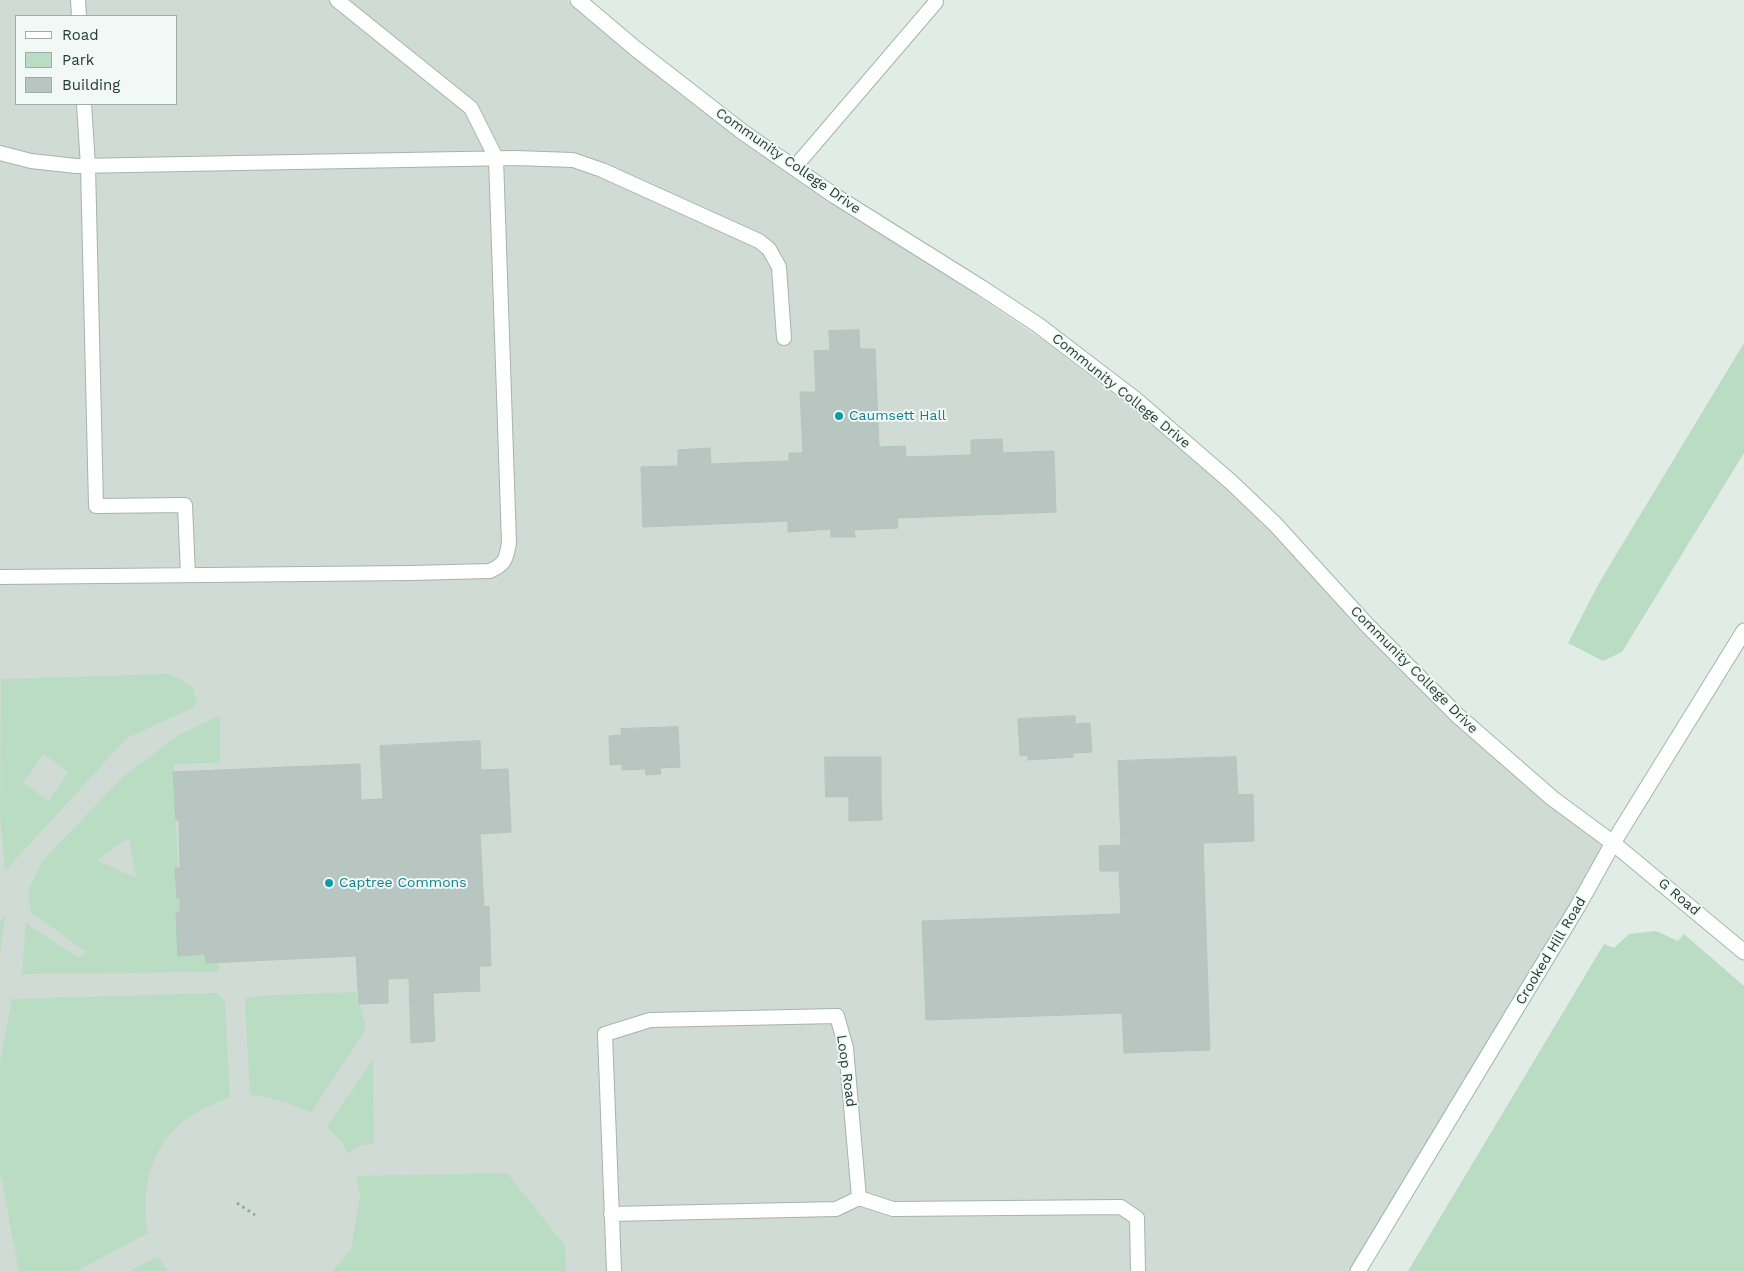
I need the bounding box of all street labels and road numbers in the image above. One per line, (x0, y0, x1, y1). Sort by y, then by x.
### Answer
street label: Community College Drive (712, 104, 864, 218)
street label: Community College Drive (1048, 330, 1194, 452)
street label: Community College Drive (1347, 603, 1481, 737)
street label: G Road (1655, 875, 1703, 919)
street label: Crooked Hill Road (1512, 894, 1590, 1008)
street label: Loop Road (833, 1034, 859, 1108)

